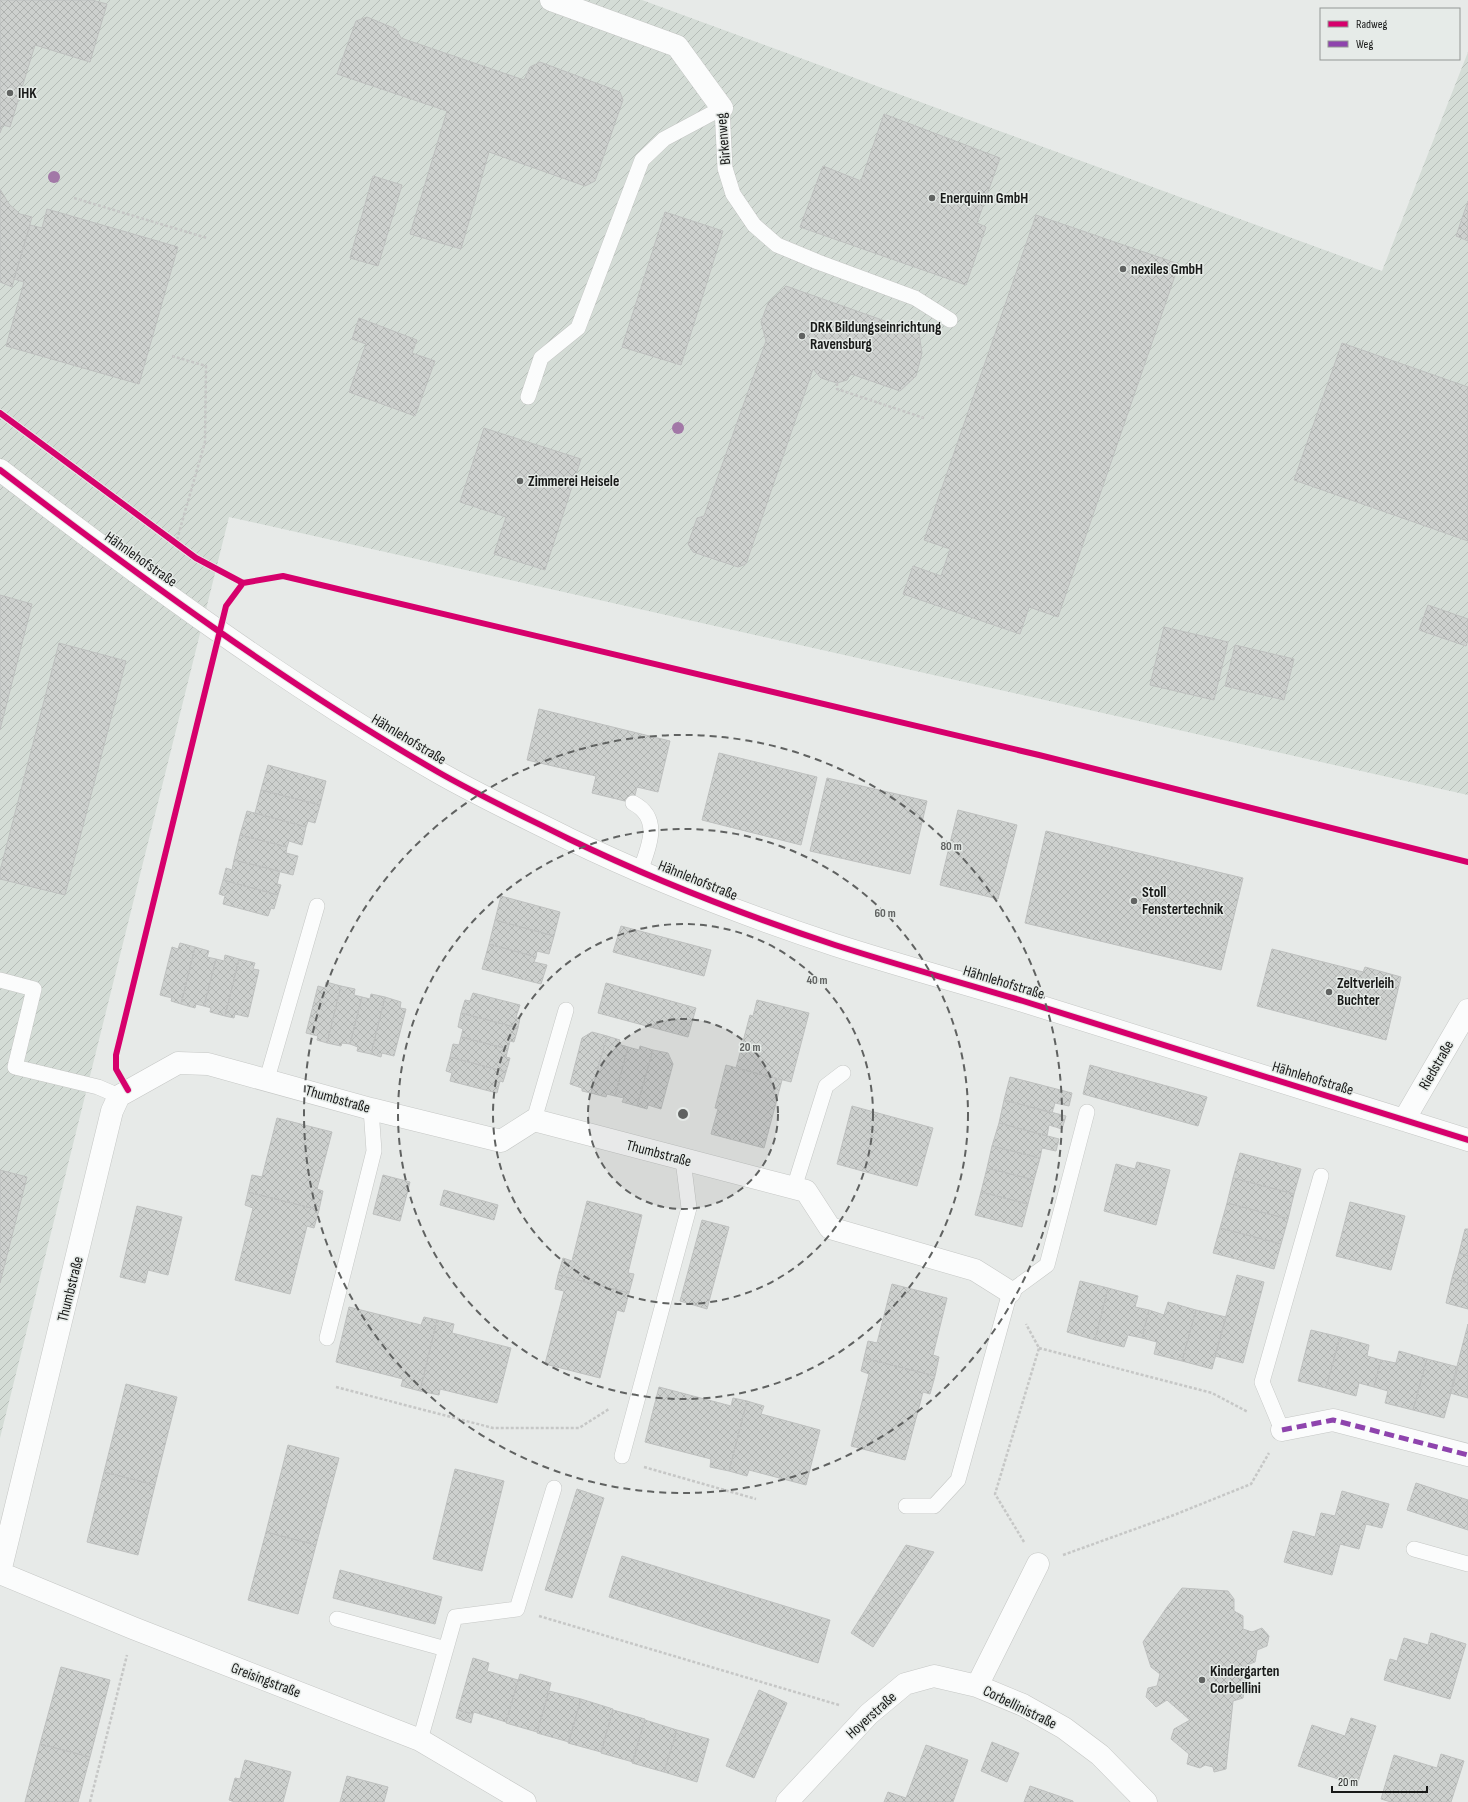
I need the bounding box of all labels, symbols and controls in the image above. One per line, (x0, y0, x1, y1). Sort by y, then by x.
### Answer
legend (1320, 8, 1460, 60)
text: Radweg (1356, 17, 1388, 32)
text: Weg (1356, 37, 1373, 52)
place label: IHK (18, 84, 37, 103)
marker: IHK (5, 88, 15, 98)
street label: Birkenweg (712, 112, 735, 166)
place label: Enerquinn GmbH (940, 189, 1028, 208)
marker: Enerquinn GmbH (927, 193, 937, 203)
place label: nexiles GmbH (1131, 260, 1203, 279)
marker: nexiles GmbH (1118, 264, 1128, 274)
place label: DRK Bildungseinrichtung Ravensburg (810, 318, 942, 354)
marker: DRK Bildungseinrichtung Ravensburg (797, 331, 807, 341)
place label: Zimmerei Heisele (528, 472, 619, 491)
marker: Zimmerei Heisele (515, 476, 525, 486)
street label: Hähnlehofstraße (101, 528, 181, 591)
street label: Hähnlehofstraße (368, 710, 450, 769)
text: 80 m (940, 839, 962, 854)
street label: Hähnlehofstraße (655, 856, 740, 905)
place label: Stoll Fenstertechnik (1142, 883, 1224, 919)
marker: Stoll Fenstertechnik (1129, 896, 1139, 906)
text: 60 m (874, 906, 896, 921)
street label: Hähnlehofstraße (961, 961, 1047, 1004)
text: 40 m (806, 973, 828, 988)
place label: Zeltverleih Buchter (1337, 974, 1394, 1010)
marker: Zeltverleih Buchter (1324, 987, 1334, 997)
street label: Riedstraße (1415, 1037, 1458, 1093)
text: 20 m (740, 1040, 760, 1055)
street label: Hähnlehofstraße (1270, 1057, 1356, 1100)
street label: Thumbstraße (303, 1081, 373, 1118)
centre of rings (676, 1107, 690, 1121)
street label: Thumbstraße (624, 1136, 694, 1171)
street label: Thumbstraße (53, 1254, 88, 1324)
street label: Greisingstraße (228, 1658, 303, 1702)
place label: Kindergarten Corbellini (1210, 1662, 1280, 1698)
marker: Kindergarten Corbellini (1197, 1675, 1207, 1685)
street label: Corbellinistraße (980, 1681, 1060, 1734)
street label: Hoyerstraße (842, 1688, 901, 1743)
scale bar (1332, 1768, 1427, 1794)
text: 20 m (1338, 1775, 1358, 1790)

